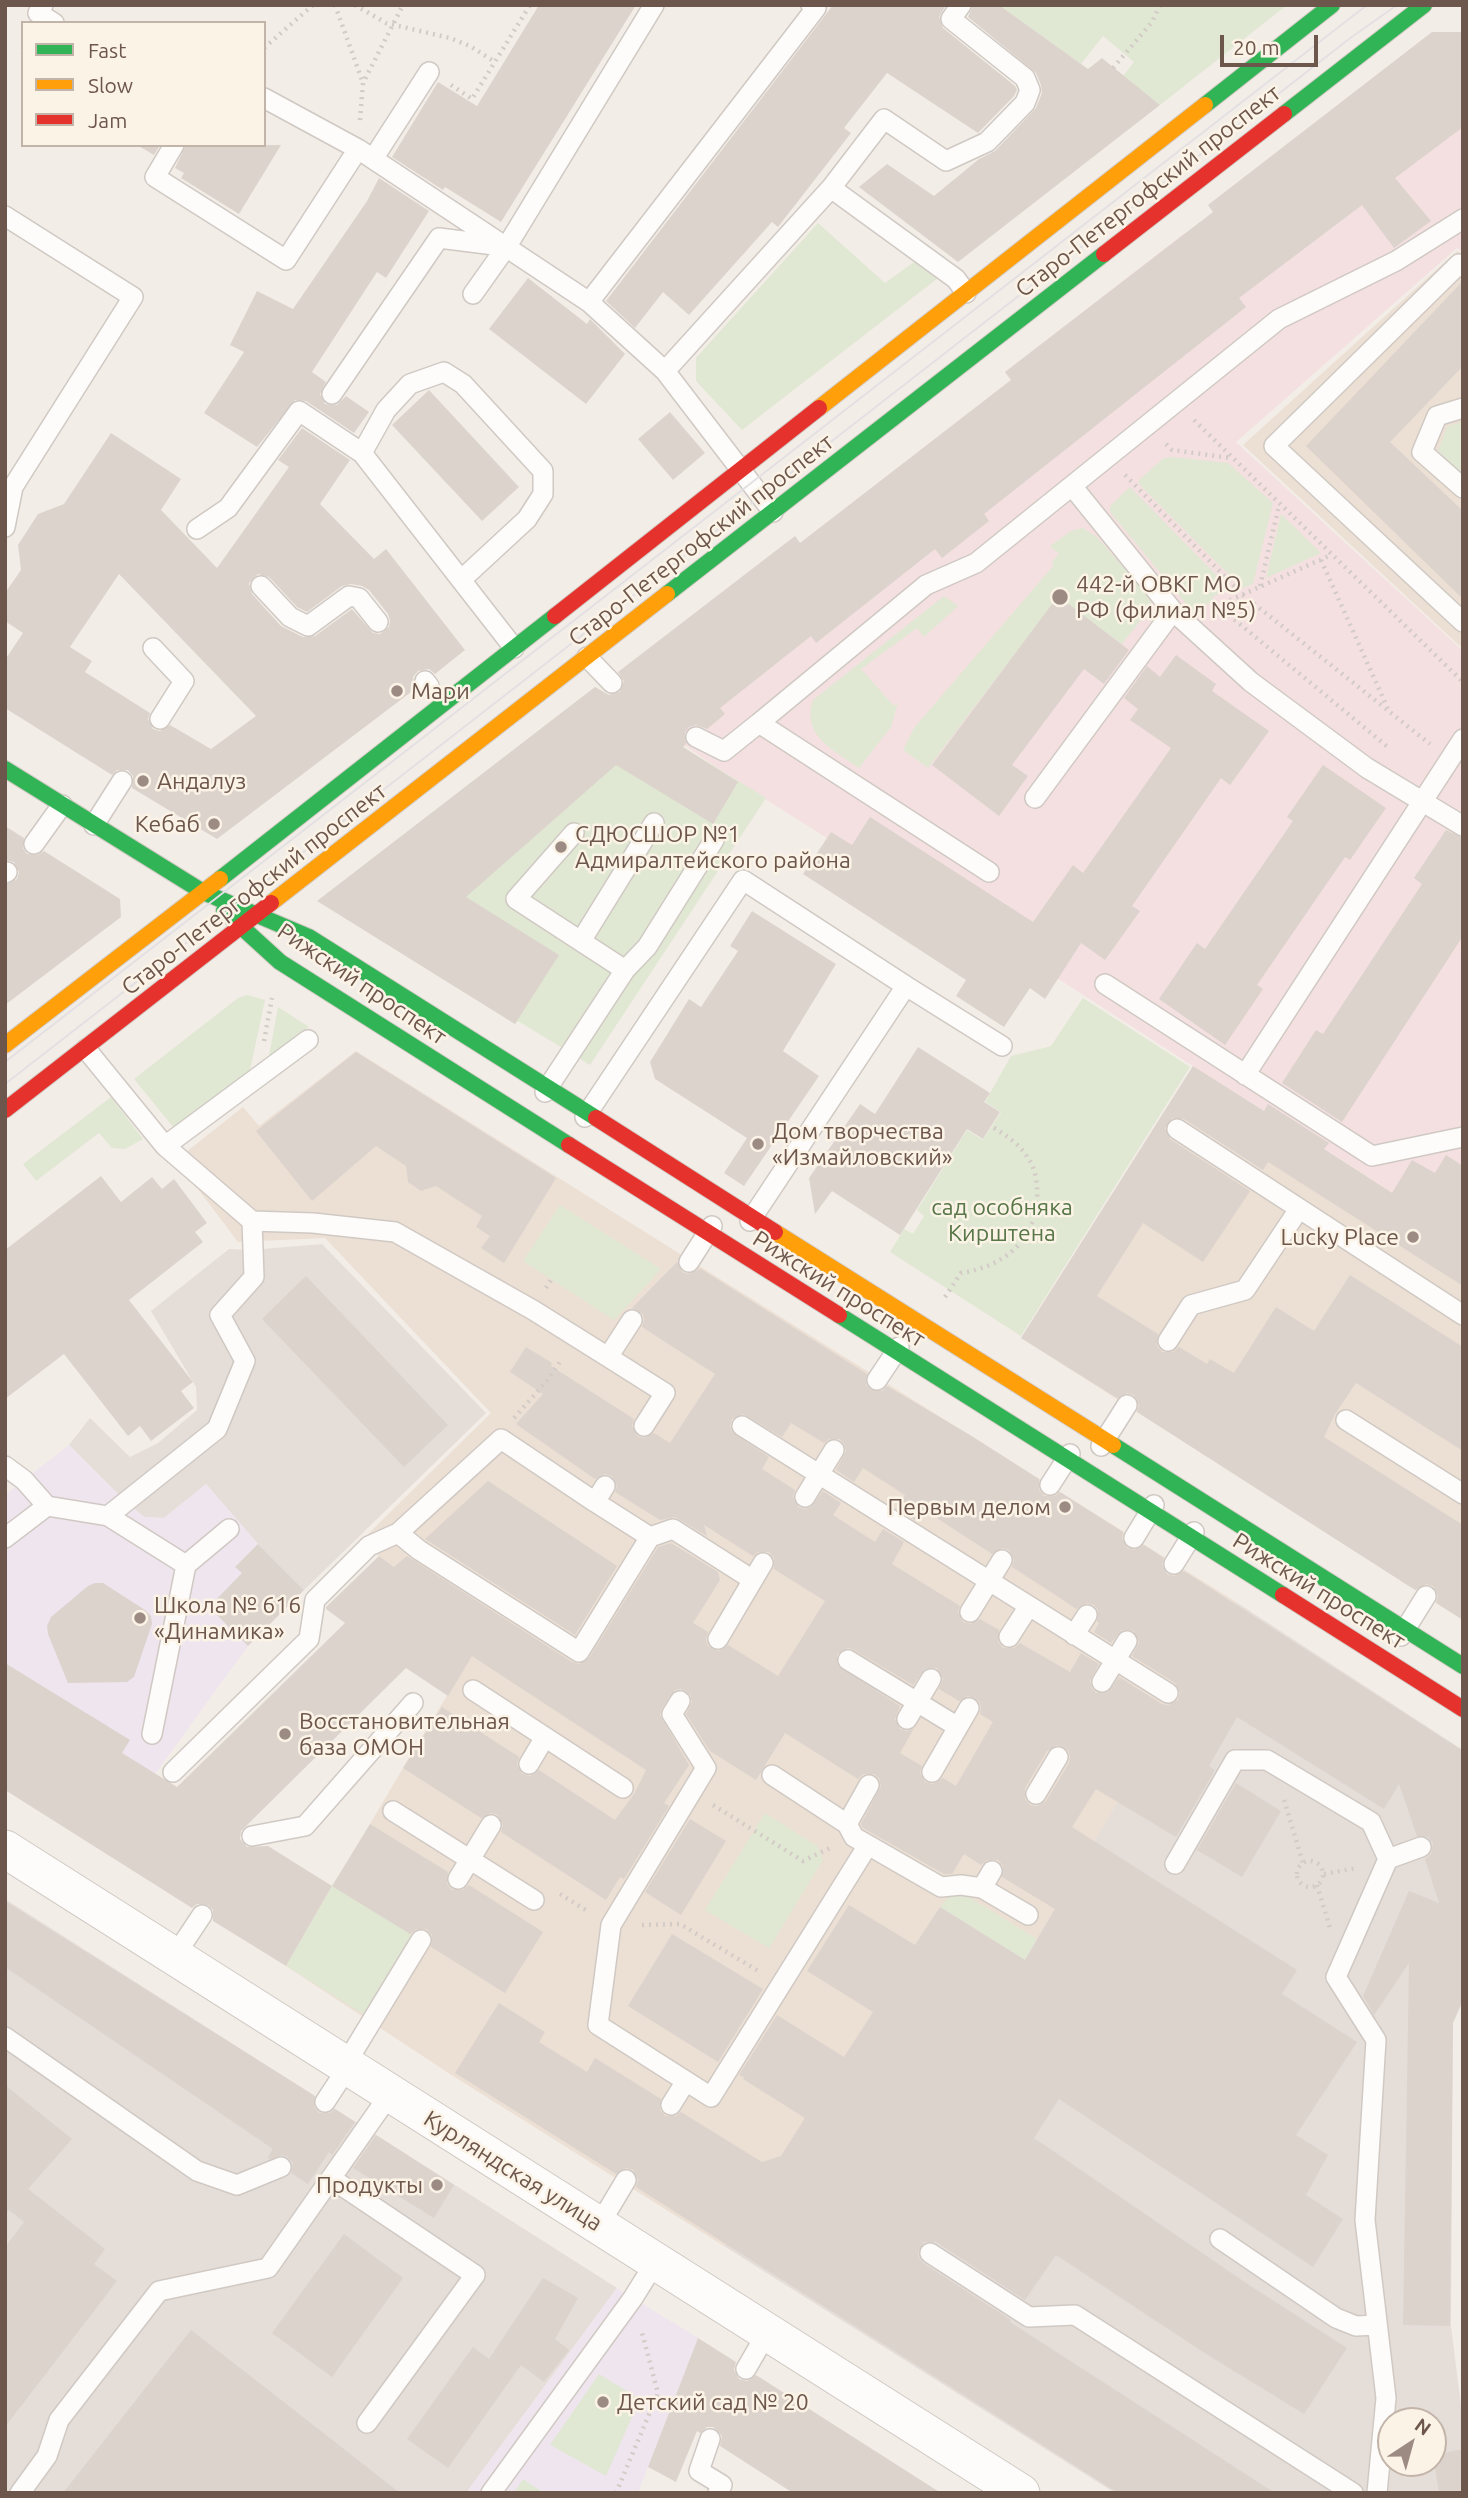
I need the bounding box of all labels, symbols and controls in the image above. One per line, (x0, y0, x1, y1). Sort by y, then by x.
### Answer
legend (21, 21, 266, 147)
scale bar (1223, 21, 1321, 65)
text: 20 m (1233, 35, 1280, 59)
text: Fast (88, 38, 126, 62)
text: Slow (88, 73, 133, 97)
street label: Старо-Петергофский проспект (1010, 79, 1286, 303)
text: Jam (88, 108, 127, 132)
street label: Старо-Петергофский проспект (563, 428, 839, 652)
place label: 442-й ОВКГ МО РФ (филиал №5) (1076, 570, 1256, 624)
marker: 442-й ОВКГ МО РФ (филиал №5) (1050, 587, 1070, 607)
place label: Мари (411, 677, 470, 705)
marker: Мари (389, 683, 405, 699)
place label: Андалуз (157, 767, 246, 795)
marker: Андалуз (135, 773, 151, 789)
street label: Старо-Петергофский проспект (116, 777, 392, 1001)
place label: Кебаб (135, 810, 200, 838)
marker: Кебаб (206, 816, 222, 832)
place label: СДЮСШОР №1 Адмиралтейского района (575, 820, 851, 874)
marker: СДЮСШОР №1 Адмиралтейского района (553, 839, 569, 855)
street label: Рижский проспект (272, 917, 452, 1051)
place label: Дом творчества «Измайловский» (772, 1117, 953, 1171)
marker: Дом творчества «Измайловский» (750, 1136, 766, 1152)
park label: сад особняка Кирштена (931, 1193, 1073, 1247)
place label: Lucky Place (1280, 1223, 1399, 1251)
street label: Рижский проспект (748, 1225, 930, 1353)
marker: Lucky Place (1405, 1229, 1421, 1245)
place label: Первым делом (887, 1493, 1051, 1521)
marker: Первым делом (1057, 1499, 1073, 1515)
street label: Рижский проспект (1228, 1527, 1410, 1655)
place label: Школа № 616 «Динамика» (154, 1591, 301, 1645)
marker: Школа № 616 «Динамика» (132, 1610, 148, 1626)
place label: Восстановительная база ОМОН (299, 1707, 510, 1761)
marker: Восстановительная база ОМОН (277, 1726, 293, 1742)
street label: Курляндская улица (419, 2105, 607, 2237)
place label: Продукты (316, 2171, 423, 2199)
marker: Продукты (429, 2177, 445, 2193)
place label: Детский сад № 20 (617, 2388, 809, 2416)
marker: Детский сад № 20 (595, 2394, 611, 2410)
north arrow (1377, 2407, 1447, 2477)
text: N (1411, 2414, 1435, 2440)

